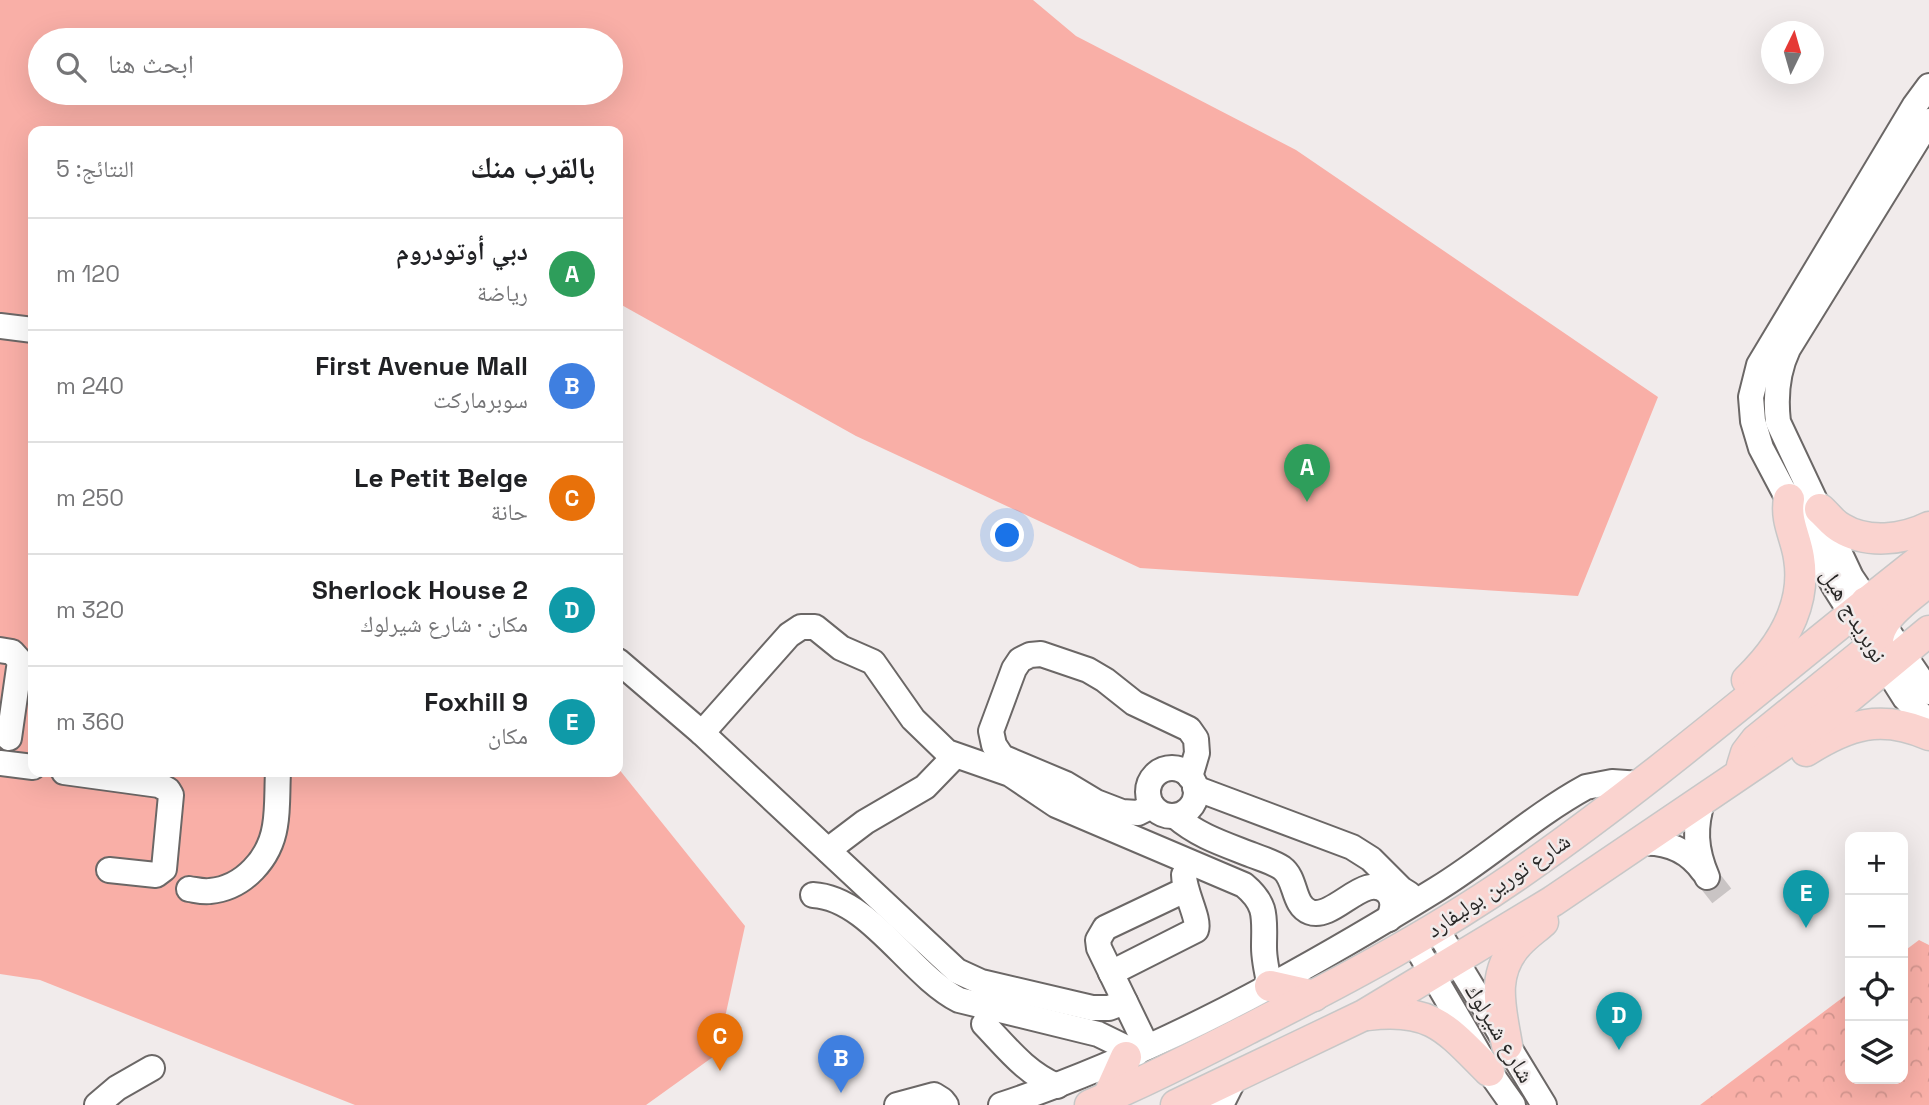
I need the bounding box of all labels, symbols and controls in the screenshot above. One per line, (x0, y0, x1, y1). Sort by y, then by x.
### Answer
north arrow (1761, 21, 1824, 84)
search box (28, 28, 623, 105)
text: ابحث هنا (108, 47, 194, 81)
icon: search (52, 48, 90, 86)
text: بالقرب منك (470, 148, 595, 187)
text: النتائج: 5 (56, 154, 134, 184)
text: دبي أوتودروم (396, 234, 528, 268)
text: 120 m (56, 259, 120, 289)
text: A (565, 259, 579, 289)
text: رياضة (477, 278, 528, 308)
text: First Avenue Mall (315, 349, 528, 383)
text: 240 m (56, 371, 124, 401)
text: B (564, 371, 580, 401)
text: سوبرماركت (433, 385, 528, 415)
pin: A (1284, 444, 1330, 502)
text: Le Petit Belge (354, 461, 528, 495)
text: 250 m (56, 483, 124, 513)
text: C (565, 483, 579, 513)
text: حانة (491, 497, 528, 527)
your location (990, 518, 1024, 552)
street label: نوبريدج هيل (1814, 562, 1894, 668)
text: Sherlock House 2 (312, 573, 528, 607)
text: 320 m (56, 595, 124, 625)
text: D (564, 595, 580, 625)
text: مكان · شارع شيرلوك (361, 609, 528, 639)
text: Foxhill 9 (424, 685, 528, 719)
text: 360 m (56, 707, 124, 737)
text: E (566, 707, 578, 737)
text: مكان (488, 721, 528, 751)
street label: شارع تورين بوليفارد (1420, 826, 1576, 944)
map controls (1845, 832, 1908, 1084)
button: + (1845, 832, 1908, 895)
pin: E (1783, 870, 1829, 928)
button: − (1845, 895, 1908, 958)
button: locate (1845, 958, 1908, 1021)
street label: شارع شيرلوك (1459, 978, 1541, 1088)
pin: D (1596, 992, 1642, 1050)
pin: C (697, 1013, 743, 1071)
button: layers (1845, 1021, 1908, 1084)
pin: B (818, 1035, 864, 1093)

